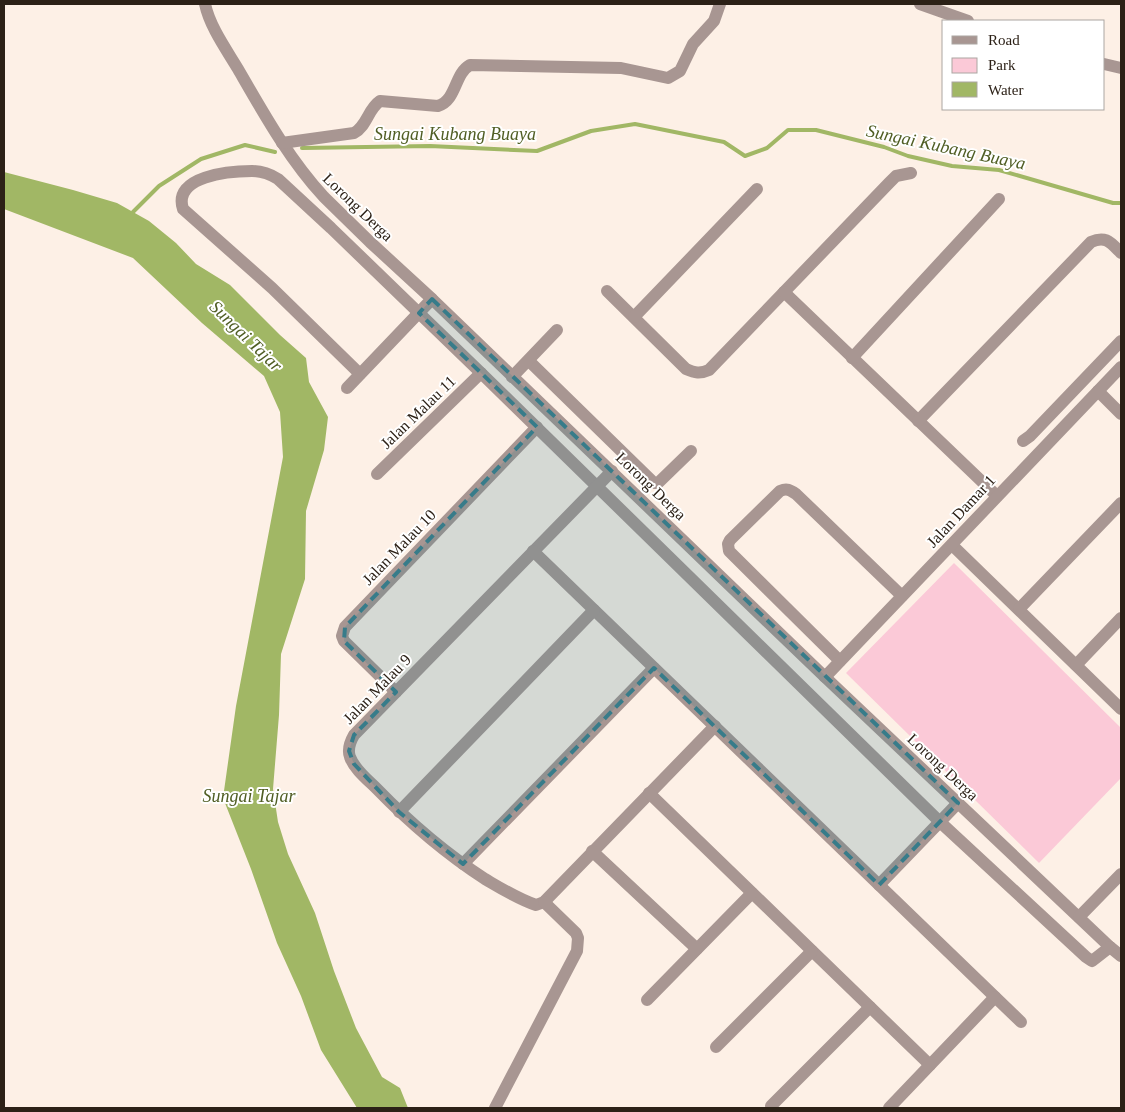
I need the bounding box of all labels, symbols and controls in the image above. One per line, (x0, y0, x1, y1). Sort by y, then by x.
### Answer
legend (942, 20, 1105, 110)
text: Road (988, 32, 1020, 48)
text: Park (988, 57, 1016, 73)
text: Water (988, 82, 1023, 98)
water label: Sungai Kubang Buaya (865, 120, 1027, 174)
water label: Sungai Kubang Buaya (374, 124, 536, 144)
street label: Lorong Derga (319, 170, 396, 245)
water label: Sungai Tajar (206, 297, 287, 376)
street label: Jalan Malau 11 (377, 372, 459, 452)
street label: Lorong Derga (612, 449, 689, 524)
street label: Jalan Damar 1 (923, 471, 999, 551)
street label: Jalan Malau 10 (359, 506, 439, 588)
street label: Jalan Malau 9 (340, 651, 414, 727)
street label: Lorong Derga (904, 730, 982, 805)
water label: Sungai Tajar (203, 786, 296, 806)

